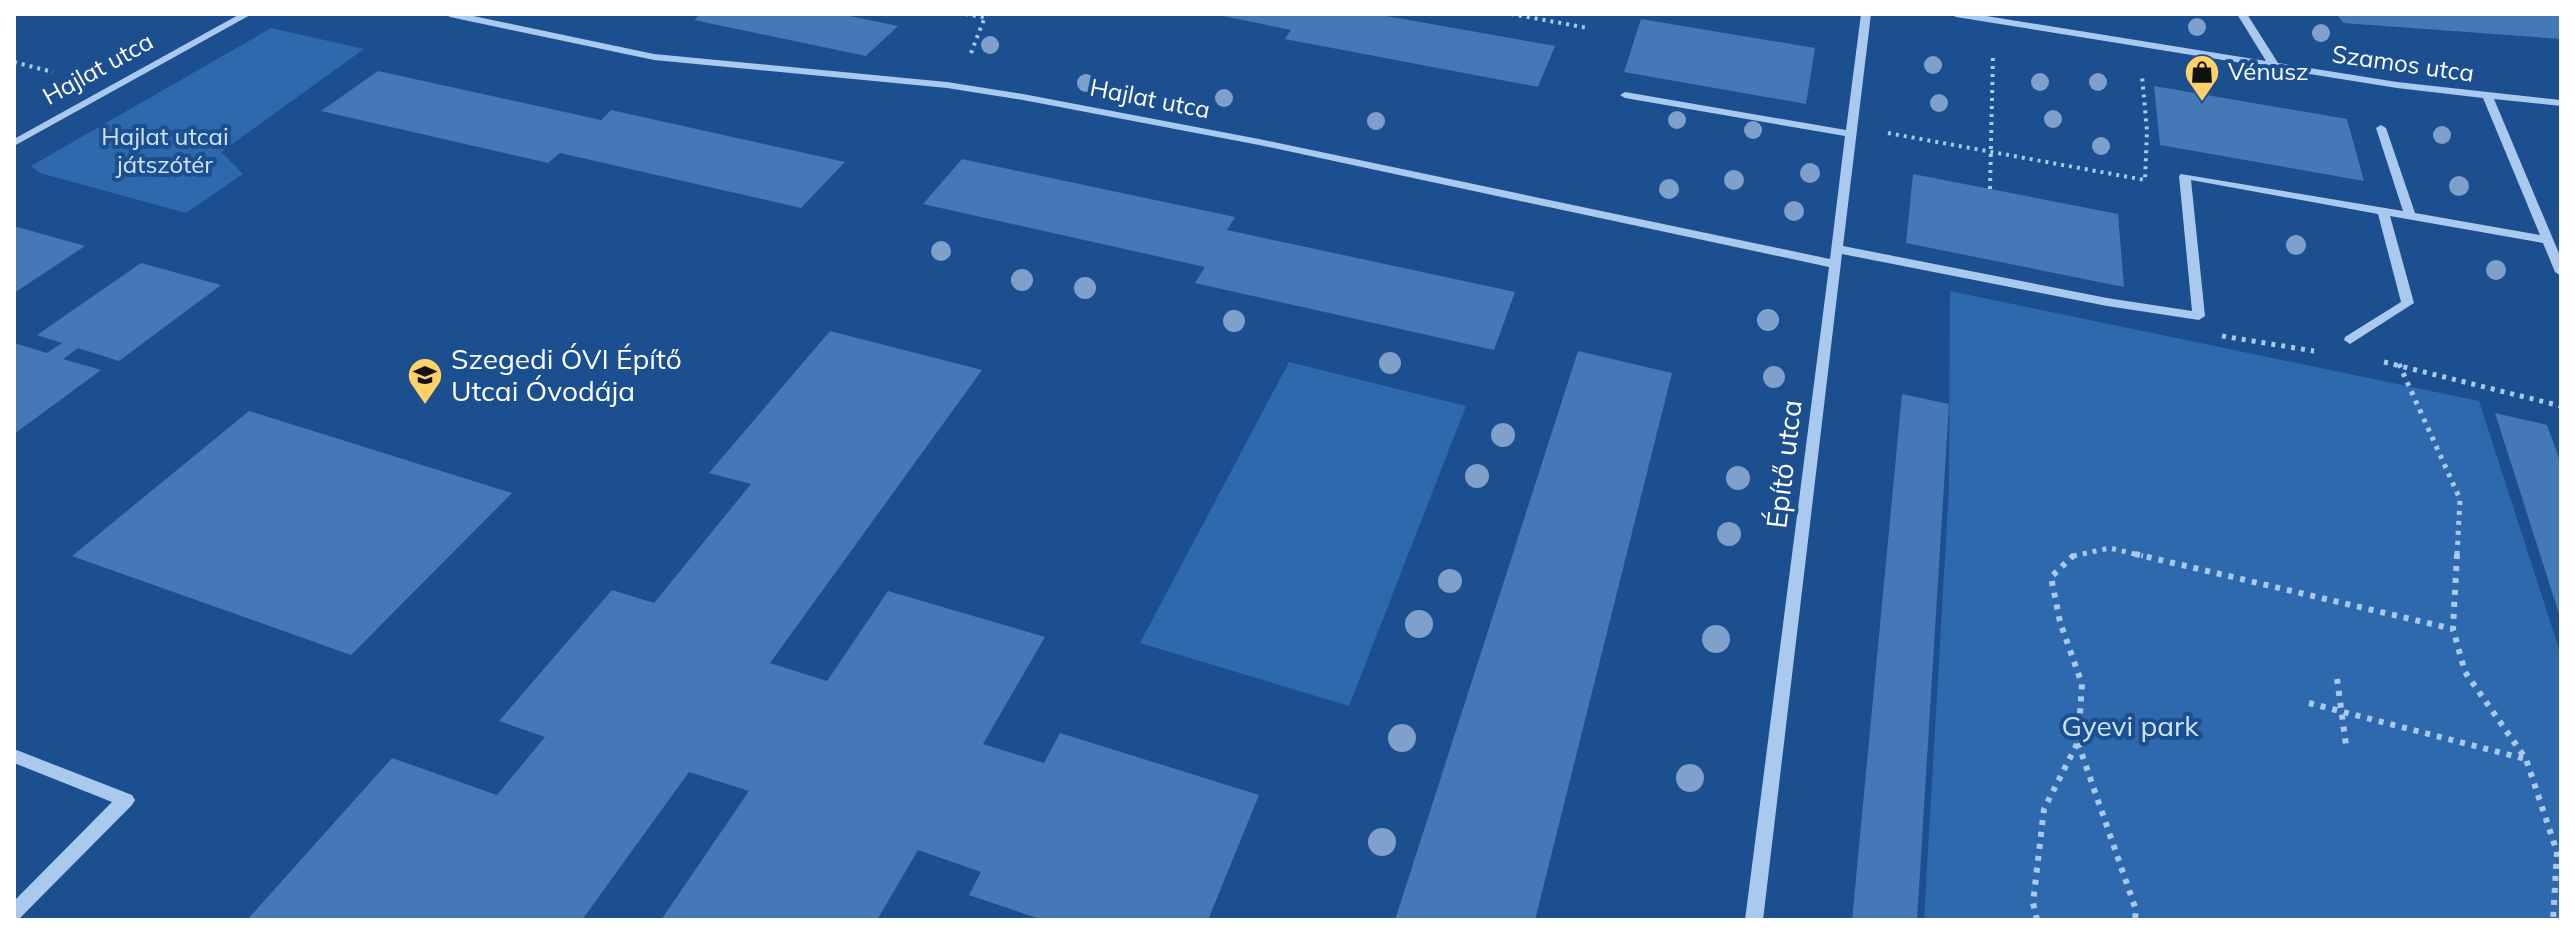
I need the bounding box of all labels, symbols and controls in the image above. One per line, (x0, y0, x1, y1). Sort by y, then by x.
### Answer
street label: Hajlat utca (37, 26, 158, 111)
street label: Szamos utca (2330, 38, 2476, 88)
shop icon: Vénusz (2183, 53, 2221, 103)
place label: Vénusz (2228, 56, 2309, 86)
street label: Hajlat utca (1088, 72, 1213, 124)
park label: Hajlat utcai játszótér (101, 121, 229, 179)
place label: Szegedi ÓVI Építő Utcai Óvodája (451, 341, 682, 408)
school or university icon: Szegedi ÓVI Építő Utcai Óvodája (406, 356, 444, 406)
street label: Építő utca (1758, 398, 1809, 530)
park label: Gyevi park (2061, 708, 2199, 743)

